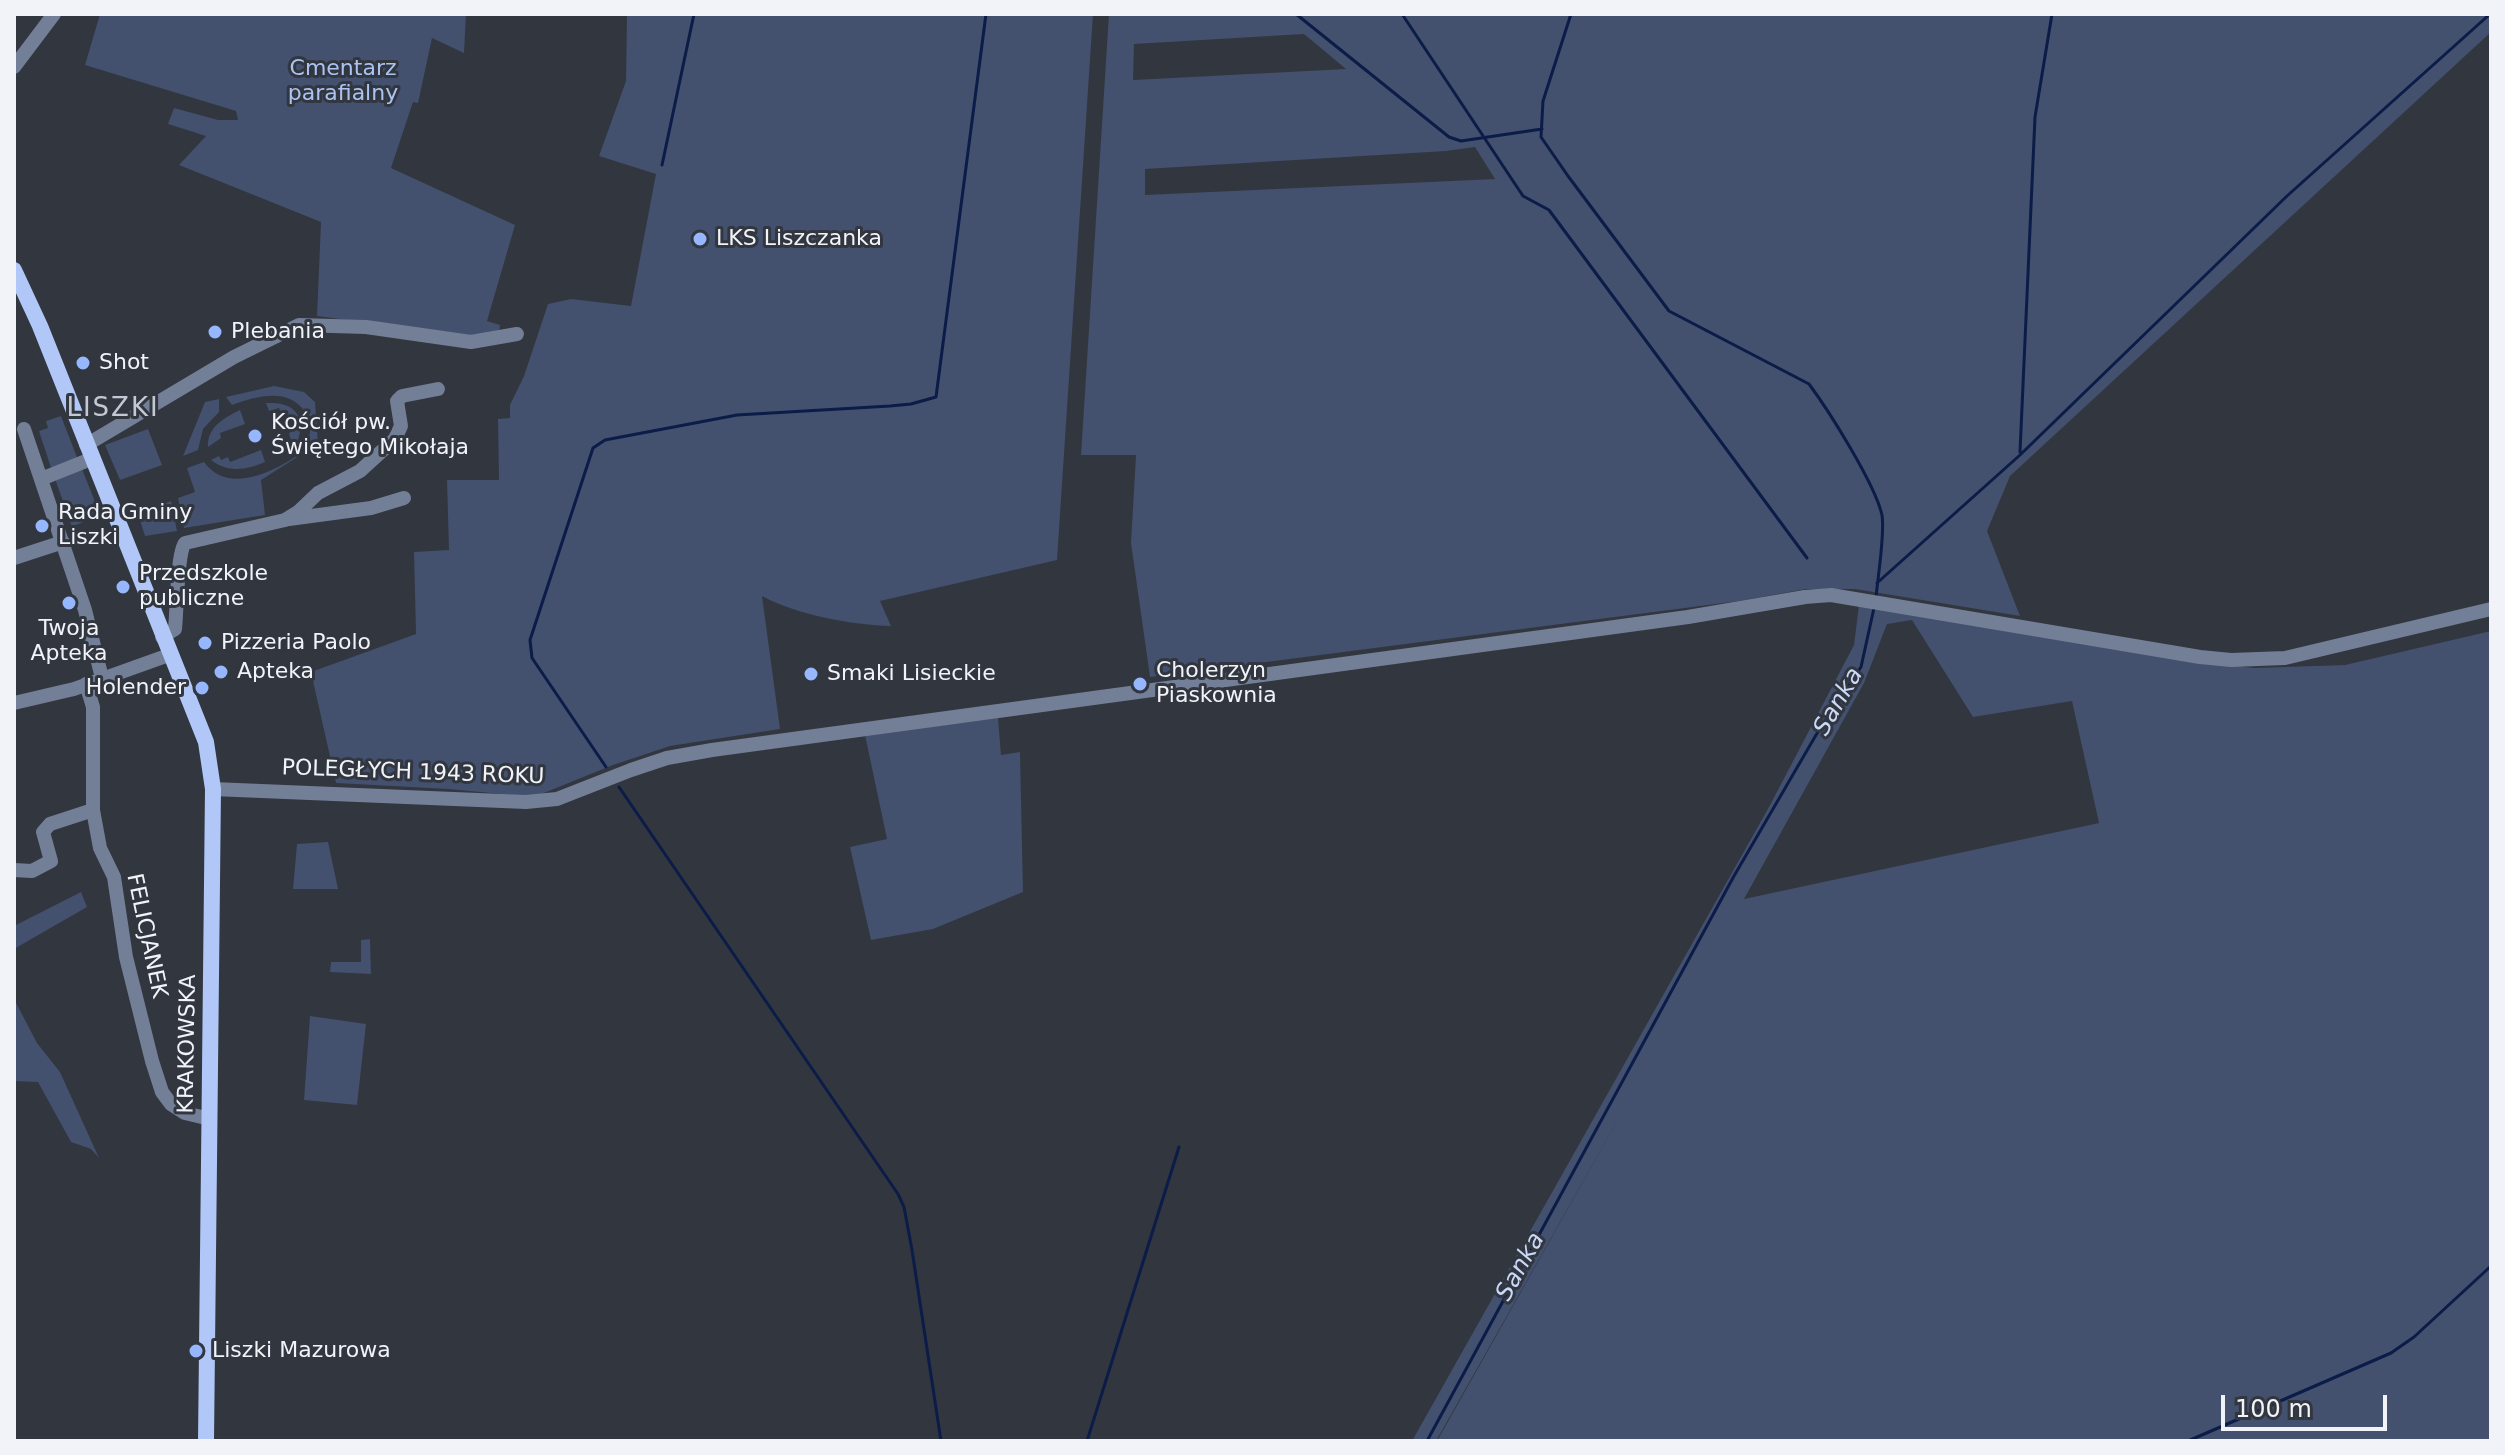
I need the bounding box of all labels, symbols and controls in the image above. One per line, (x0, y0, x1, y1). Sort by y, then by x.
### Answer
park label: Cmentarz parafialny (288, 56, 398, 108)
place label: LKS Liszczanka (716, 226, 882, 252)
marker: LKS Liszczanka (691, 230, 709, 248)
place label: Plebania (231, 319, 325, 345)
marker: Plebania (206, 323, 224, 341)
place label: Shot (99, 350, 149, 376)
marker: Shot (74, 354, 92, 372)
district label: LISZKI (66, 393, 160, 425)
place label: Kościół pw. Świętego Mikołaja (271, 410, 469, 462)
marker: Kościół pw. Świętego Mikołaja (246, 427, 264, 445)
place label: Rada Gminy Liszki (58, 500, 192, 552)
marker: Rada Gminy Liszki (33, 517, 51, 535)
place label: Przedszkole publiczne (139, 561, 268, 612)
marker: Przedszkole publiczne (114, 578, 132, 596)
marker: Twoja Apteka (60, 594, 78, 612)
place label: Twoja Apteka (30, 616, 108, 668)
place label: Pizzeria Paolo (221, 630, 371, 656)
marker: Pizzeria Paolo (196, 634, 214, 652)
place label: Cholerzyn Piaskownia (1156, 658, 1277, 710)
place label: Apteka (237, 659, 314, 685)
place label: Smaki Lisieckie (827, 661, 996, 687)
marker: Apteka (212, 663, 230, 681)
water label: Sanka (1808, 663, 1870, 741)
marker: Smaki Lisieckie (802, 665, 820, 683)
place label: Holender (86, 675, 186, 701)
marker: Cholerzyn Piaskownia (1131, 675, 1149, 693)
marker: Holender (193, 679, 211, 697)
street label: POLEGŁYCH 1943 ROKU (281, 755, 545, 791)
street label: FELICJANEK (120, 871, 172, 1001)
street label: KRAKOWSKA (174, 974, 202, 1114)
water label: Sanka (1491, 1228, 1551, 1306)
place label: Liszki Mazurowa (212, 1338, 391, 1364)
marker: Liszki Mazurowa (187, 1342, 205, 1360)
scale bar (2225, 1379, 2391, 1429)
text: 100 m (2235, 1395, 2312, 1423)

